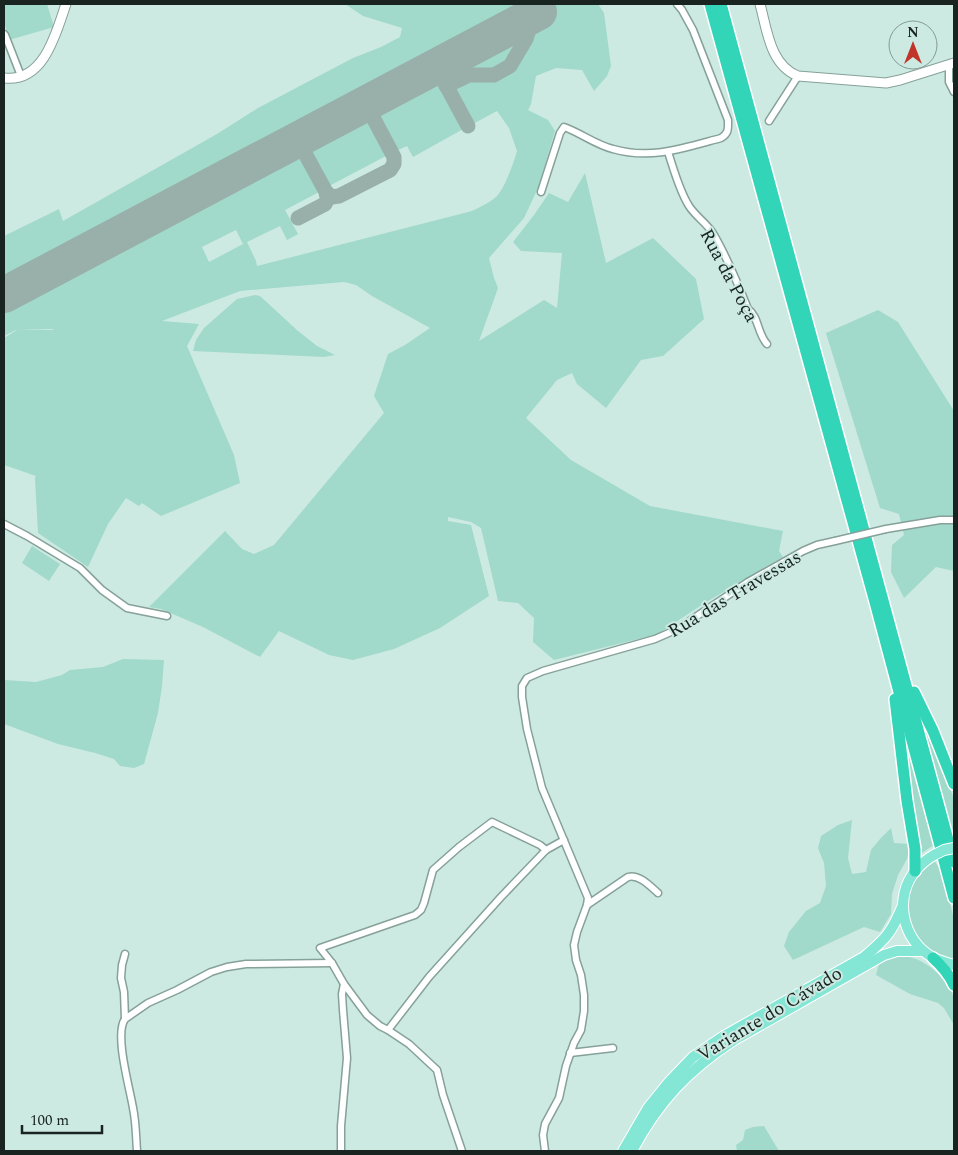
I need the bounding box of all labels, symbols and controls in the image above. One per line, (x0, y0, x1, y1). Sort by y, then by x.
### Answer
north arrow (888, 20, 938, 70)
text: N (907, 22, 919, 43)
street label: Rua da Poça (692, 224, 766, 328)
street label: Rua das Travessas (662, 543, 807, 646)
street label: Variante do Cávado (692, 959, 848, 1069)
scale bar (22, 1102, 102, 1134)
text: 100 m (30, 1109, 69, 1132)

